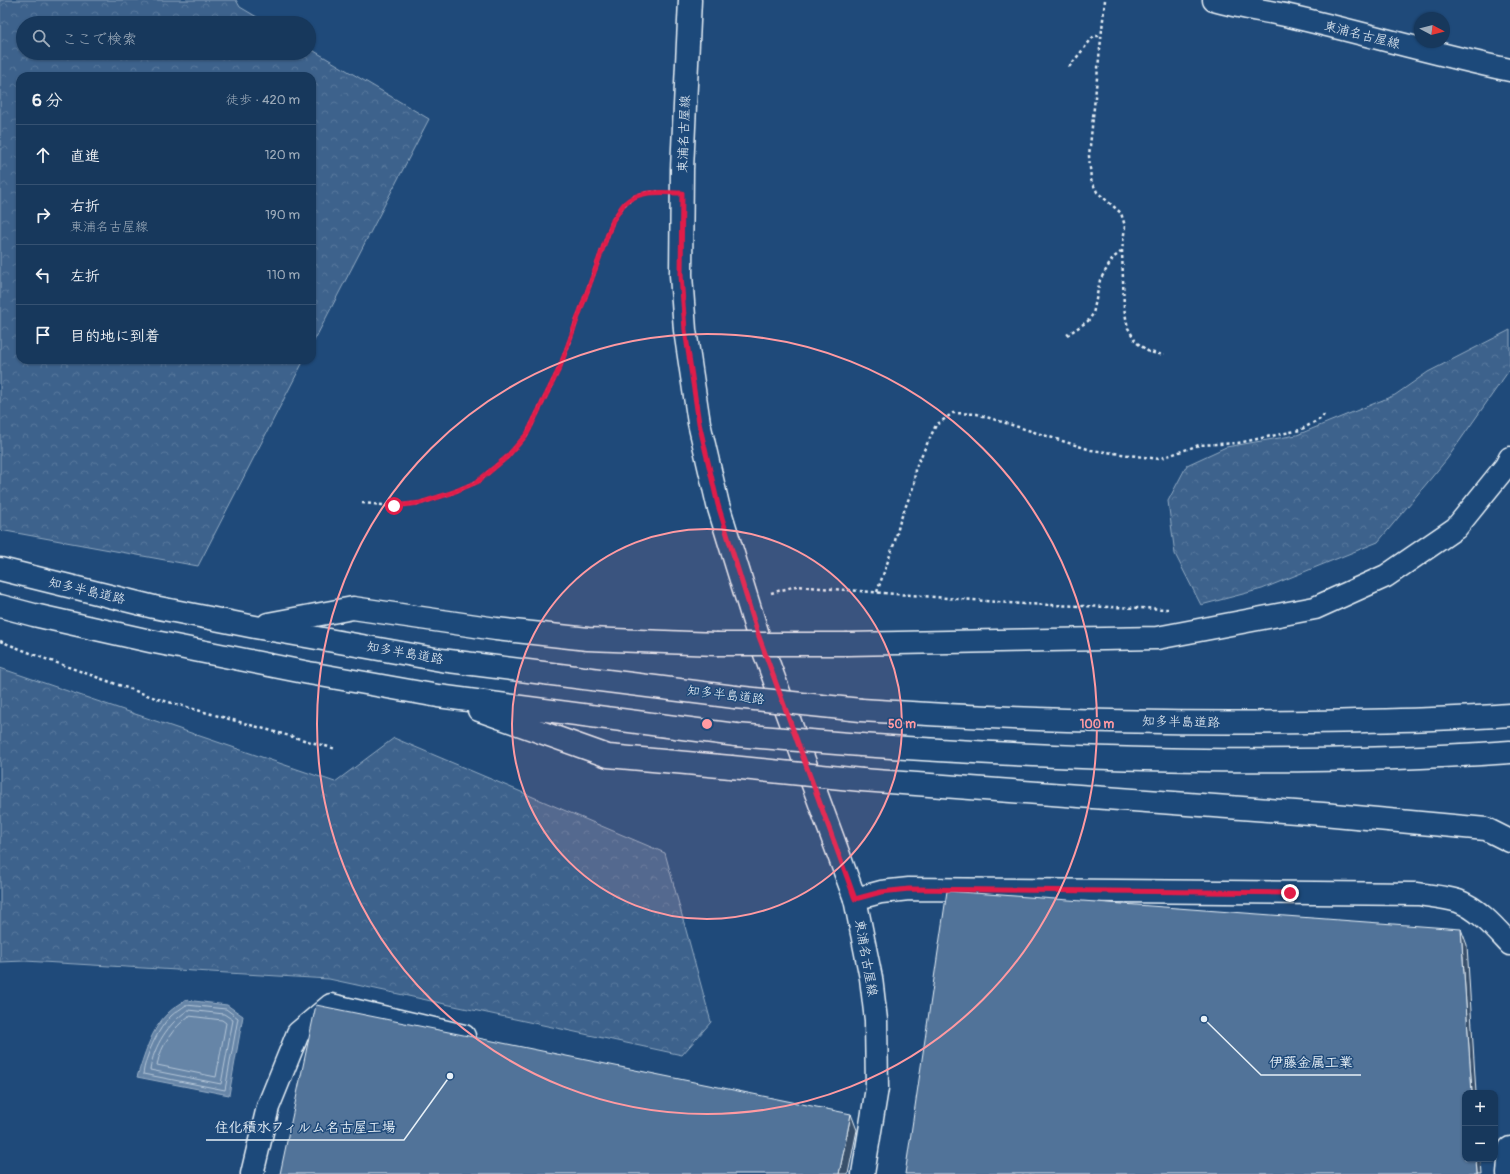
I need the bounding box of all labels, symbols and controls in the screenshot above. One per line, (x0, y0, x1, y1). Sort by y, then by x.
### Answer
north arrow (1414, 12, 1450, 48)
search box (16, 16, 316, 60)
street label: 東浦名古屋線 (1322, 18, 1403, 52)
icon: search (30, 27, 52, 49)
text: ここで検索 (62, 30, 137, 49)
text: 6 分 (32, 90, 63, 111)
text: 徒歩 · 420 m (226, 92, 300, 108)
street label: 東浦名古屋線 (675, 94, 693, 173)
icon: ahead (32, 144, 54, 166)
text: 直進 (70, 147, 100, 166)
text: 120 m (264, 147, 300, 163)
text: 右折 (70, 197, 100, 216)
icon: right (32, 204, 54, 226)
text: 190 m (265, 207, 300, 223)
text: 東浦名古屋線 (70, 219, 148, 235)
icon: left (32, 264, 54, 286)
text: 左折 (70, 267, 100, 286)
text: 110 m (267, 267, 300, 283)
icon: arrive (32, 324, 54, 346)
text: 目的地に到着 (70, 327, 160, 346)
route start (385, 497, 403, 515)
street label: 知多半島道路 (47, 574, 127, 608)
street label: 知多半島道路 (365, 638, 445, 668)
street label: 知多半島道路 (686, 682, 766, 708)
street label: 知多半島道路 (1142, 713, 1220, 731)
centre of rings (700, 717, 714, 731)
text: 50 m (888, 717, 916, 732)
text: 100 m (1080, 717, 1115, 732)
route end (1281, 884, 1299, 902)
street label: 東浦名古屋線 (851, 918, 881, 999)
callout: 伊藤金属工業 (1261, 1049, 1361, 1075)
text: 伊藤金属工業 (1269, 1054, 1353, 1071)
map controls (1462, 1090, 1498, 1162)
button: + (1462, 1090, 1498, 1126)
callout: 住化積水フィルム名古屋工場 (206, 1114, 404, 1140)
text: 住化積水フィルム名古屋工場 (215, 1119, 395, 1136)
button: − (1462, 1126, 1498, 1162)

